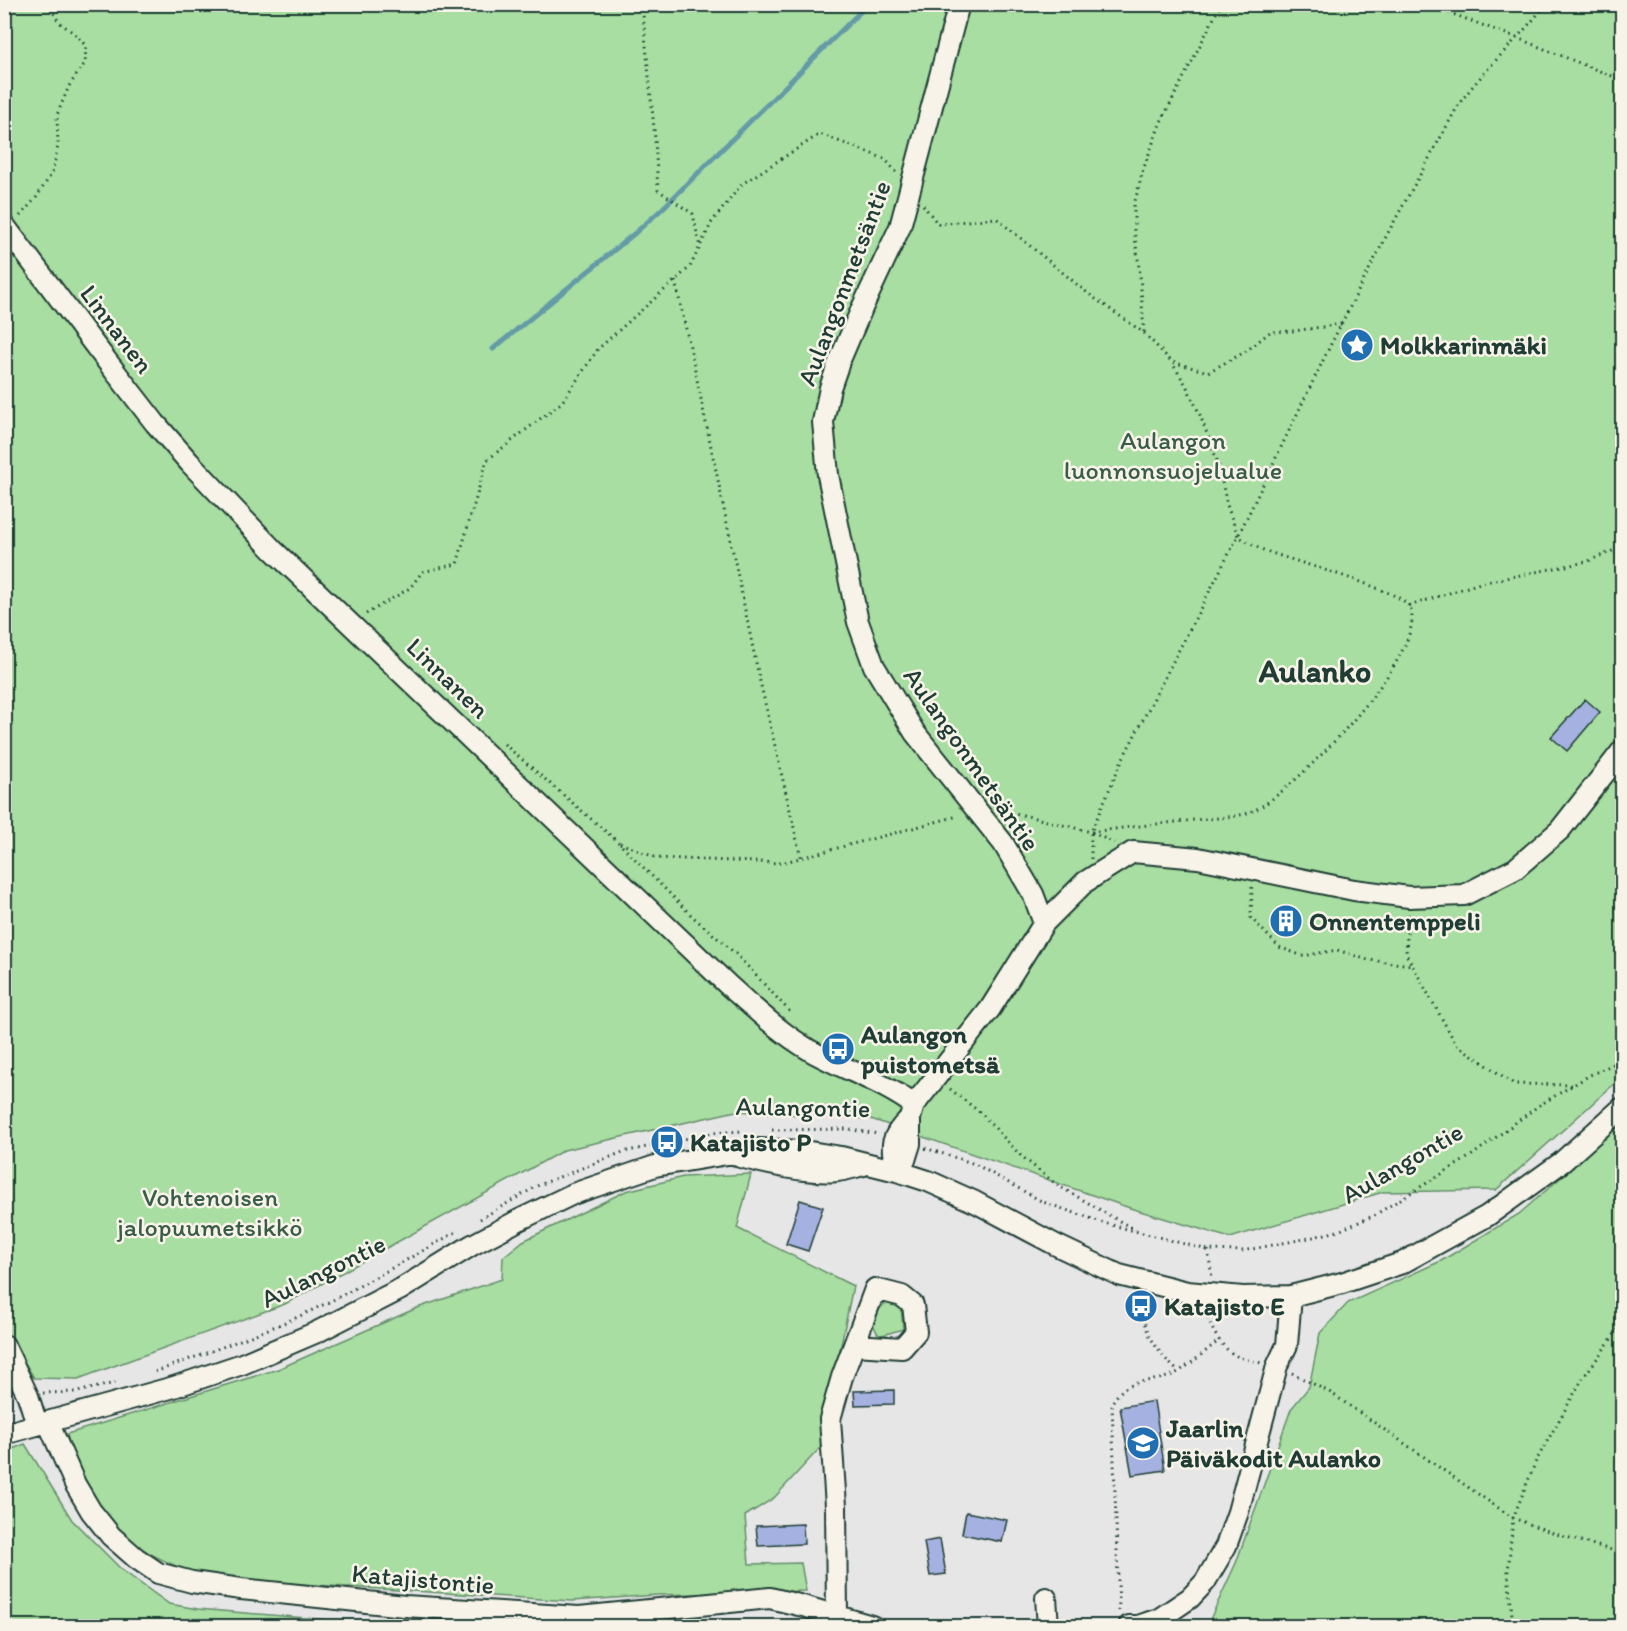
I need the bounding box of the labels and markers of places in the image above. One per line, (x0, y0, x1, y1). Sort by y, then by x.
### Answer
place icon: Molkkarinmäki (1339, 327, 1375, 363)
place label: Molkkarinmäki (1380, 329, 1547, 361)
building icon: Onnentemppeli (1268, 903, 1304, 939)
place label: Onnentemppeli (1309, 905, 1481, 937)
place label: Aulangon puistometsä (860, 1018, 1000, 1080)
bus stop icon: Aulangon puistometsä (820, 1031, 856, 1067)
bus stop icon: Katajisto P (649, 1124, 685, 1160)
place label: Katajisto P (690, 1126, 811, 1158)
bus stop icon: Katajisto E (1123, 1288, 1159, 1324)
place label: Katajisto E (1164, 1290, 1285, 1322)
place label: Jaarlin Päiväkodit Aulanko (1165, 1412, 1381, 1474)
school or university icon: Jaarlin Päiväkodit Aulanko (1125, 1425, 1161, 1461)

